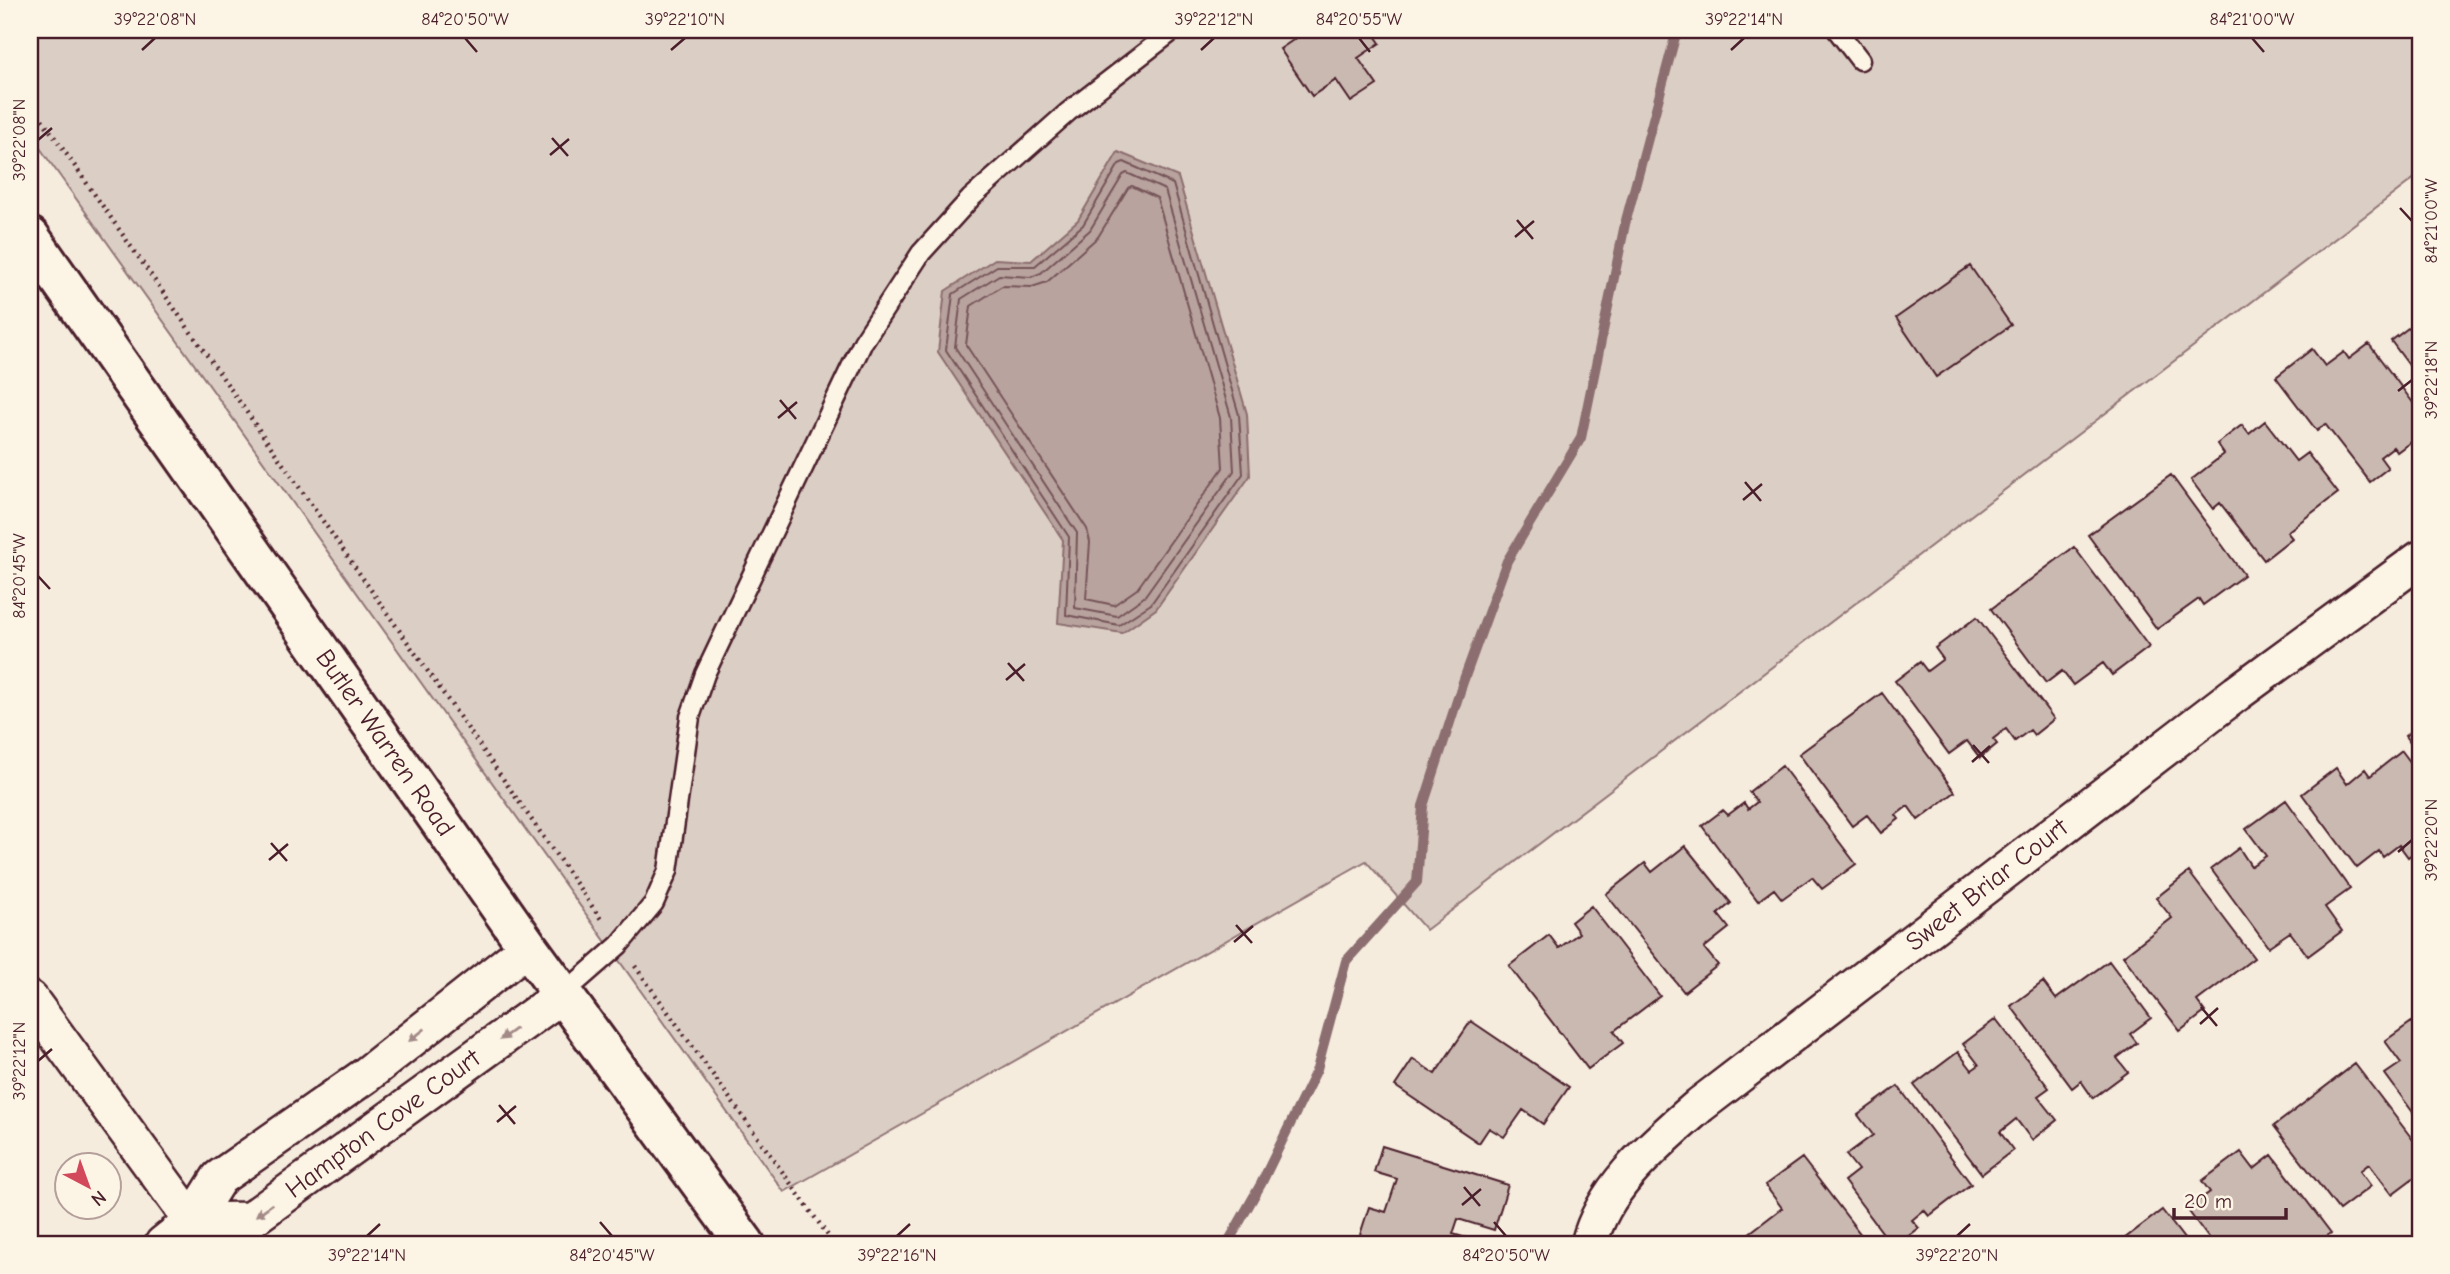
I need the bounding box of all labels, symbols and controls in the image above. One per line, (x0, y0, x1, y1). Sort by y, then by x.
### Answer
text: 39°22'08"N (114, 9, 196, 30)
text: 84°20'50"W (421, 9, 509, 30)
text: 39°22'10"N (645, 9, 725, 30)
text: 39°22'12"N (1175, 9, 1253, 30)
text: 84°20'55"W (1316, 9, 1403, 30)
text: 39°22'14"N (1705, 9, 1783, 30)
text: 84°21'00"W (2210, 9, 2295, 30)
text: 39°22'08"N (9, 99, 30, 181)
text: 84°21'00"W (2421, 178, 2442, 263)
text: 39°22'18"N (2421, 341, 2442, 419)
text: 84°20'45"W (9, 533, 30, 619)
street label: Butler Warren Road (309, 644, 461, 842)
text: 39°22'20"N (2421, 799, 2442, 881)
street label: Sweet Briar Court (1900, 812, 2075, 958)
text: 39°22'12"N (9, 1022, 30, 1100)
one-way arrow (499, 1027, 517, 1041)
one-way arrow (409, 1028, 427, 1043)
street label: Hampton Cove Court (280, 1042, 487, 1205)
north arrow (52, 1152, 122, 1222)
scale bar (2174, 1176, 2286, 1220)
text: N (87, 1186, 110, 1210)
text: 20 m (2184, 1189, 2232, 1213)
one-way arrow (255, 1203, 273, 1217)
text: 39°22'14"N (328, 1245, 406, 1266)
text: 84°20'45"W (569, 1245, 655, 1266)
text: 39°22'16"N (857, 1245, 937, 1266)
text: 84°20'50"W (1462, 1245, 1550, 1266)
text: 39°22'20"N (1916, 1245, 1998, 1266)

